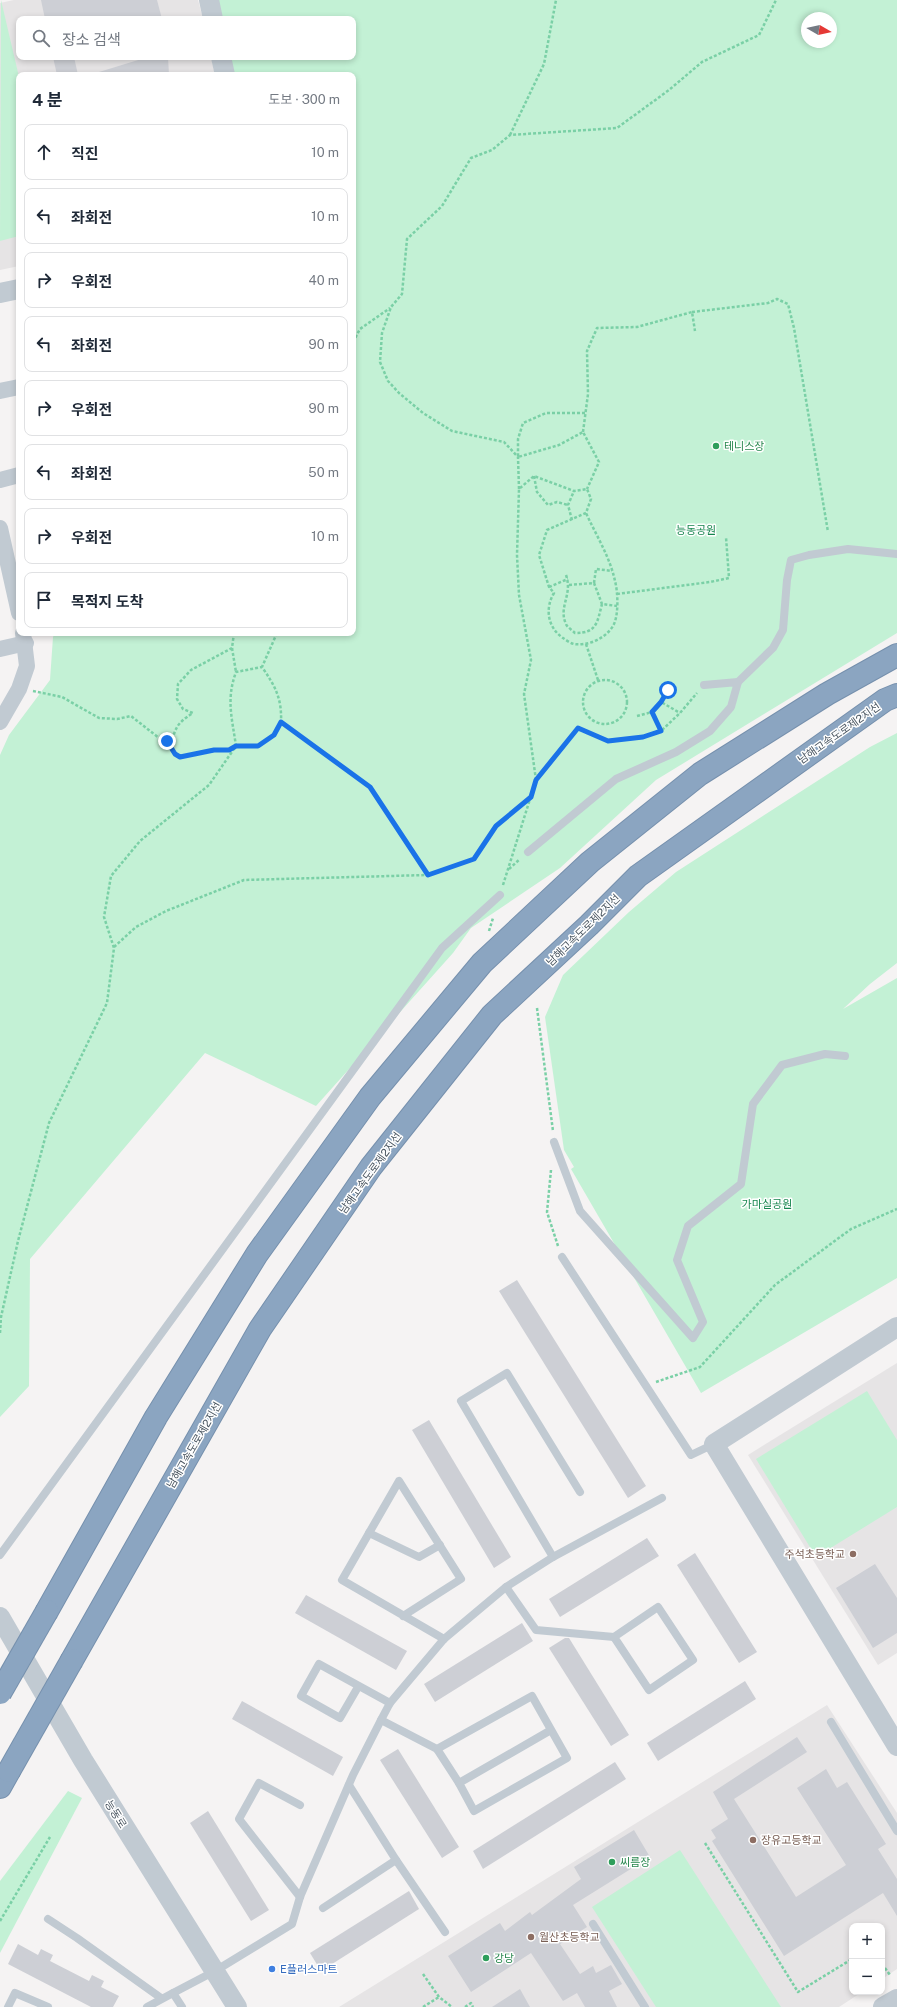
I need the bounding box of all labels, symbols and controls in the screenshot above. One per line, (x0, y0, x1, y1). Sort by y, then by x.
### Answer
north arrow (801, 12, 837, 48)
search box (16, 16, 356, 60)
icon: search (30, 27, 52, 49)
text: 장소 검색 (62, 31, 121, 48)
text: 4 분 (32, 90, 63, 110)
text: 도보 · 300 m (269, 92, 340, 107)
icon: ahead (33, 141, 55, 163)
text: 직진 (71, 145, 99, 162)
text: 10 m (311, 145, 339, 160)
icon: left (33, 205, 55, 227)
text: 좌회전 (71, 209, 112, 226)
text: 10 m (311, 209, 339, 224)
icon: right (33, 269, 55, 291)
text: 우회전 (71, 273, 112, 290)
text: 40 m (308, 273, 339, 288)
icon: left (33, 333, 55, 355)
text: 좌회전 (71, 337, 112, 354)
text: 90 m (309, 337, 339, 352)
icon: right (33, 397, 55, 419)
text: 우회전 (71, 401, 112, 418)
text: 90 m (309, 401, 339, 416)
place label: 테니스장 (724, 440, 764, 452)
marker: 테니스장 (711, 441, 721, 451)
icon: left (33, 461, 55, 483)
text: 좌회전 (71, 465, 112, 482)
text: 50 m (308, 465, 339, 480)
park label: 능동공원 (676, 524, 716, 536)
icon: right (33, 525, 55, 547)
text: 우회전 (71, 529, 112, 546)
text: 10 m (311, 529, 339, 544)
icon: arrive (33, 589, 55, 611)
text: 목적지 도착 (71, 593, 143, 610)
route start (659, 681, 677, 699)
street label: 남해고속도로제2지선 (796, 700, 882, 766)
route end (158, 732, 176, 750)
street label: 남해고속도로제2지선 (544, 892, 622, 968)
street label: 남해고속도로제2지선 (336, 1130, 404, 1216)
park label: 가마실공원 (742, 1198, 792, 1210)
street label: 남해고속도로제2지선 (164, 1400, 224, 1490)
place label: 주석초등학교 (784, 1548, 845, 1560)
marker: 주석초등학교 (848, 1549, 858, 1559)
street label: 능동로 (103, 1798, 129, 1830)
place label: 장유고등학교 (761, 1834, 822, 1846)
marker: 장유고등학교 (748, 1835, 758, 1845)
place label: 씨름장 (620, 1856, 650, 1868)
marker: 씨름장 (607, 1857, 617, 1867)
map controls (849, 1923, 885, 1995)
button: + (849, 1923, 885, 1959)
place label: 월산초등학교 (539, 1931, 600, 1943)
marker: 월산초등학교 (526, 1932, 536, 1942)
place label: 강당 (494, 1952, 514, 1964)
marker: 강당 (481, 1953, 491, 1963)
button: − (849, 1959, 885, 1995)
place label: E플러스마트 (280, 1963, 337, 1975)
marker: E플러스마트 (267, 1964, 277, 1974)

